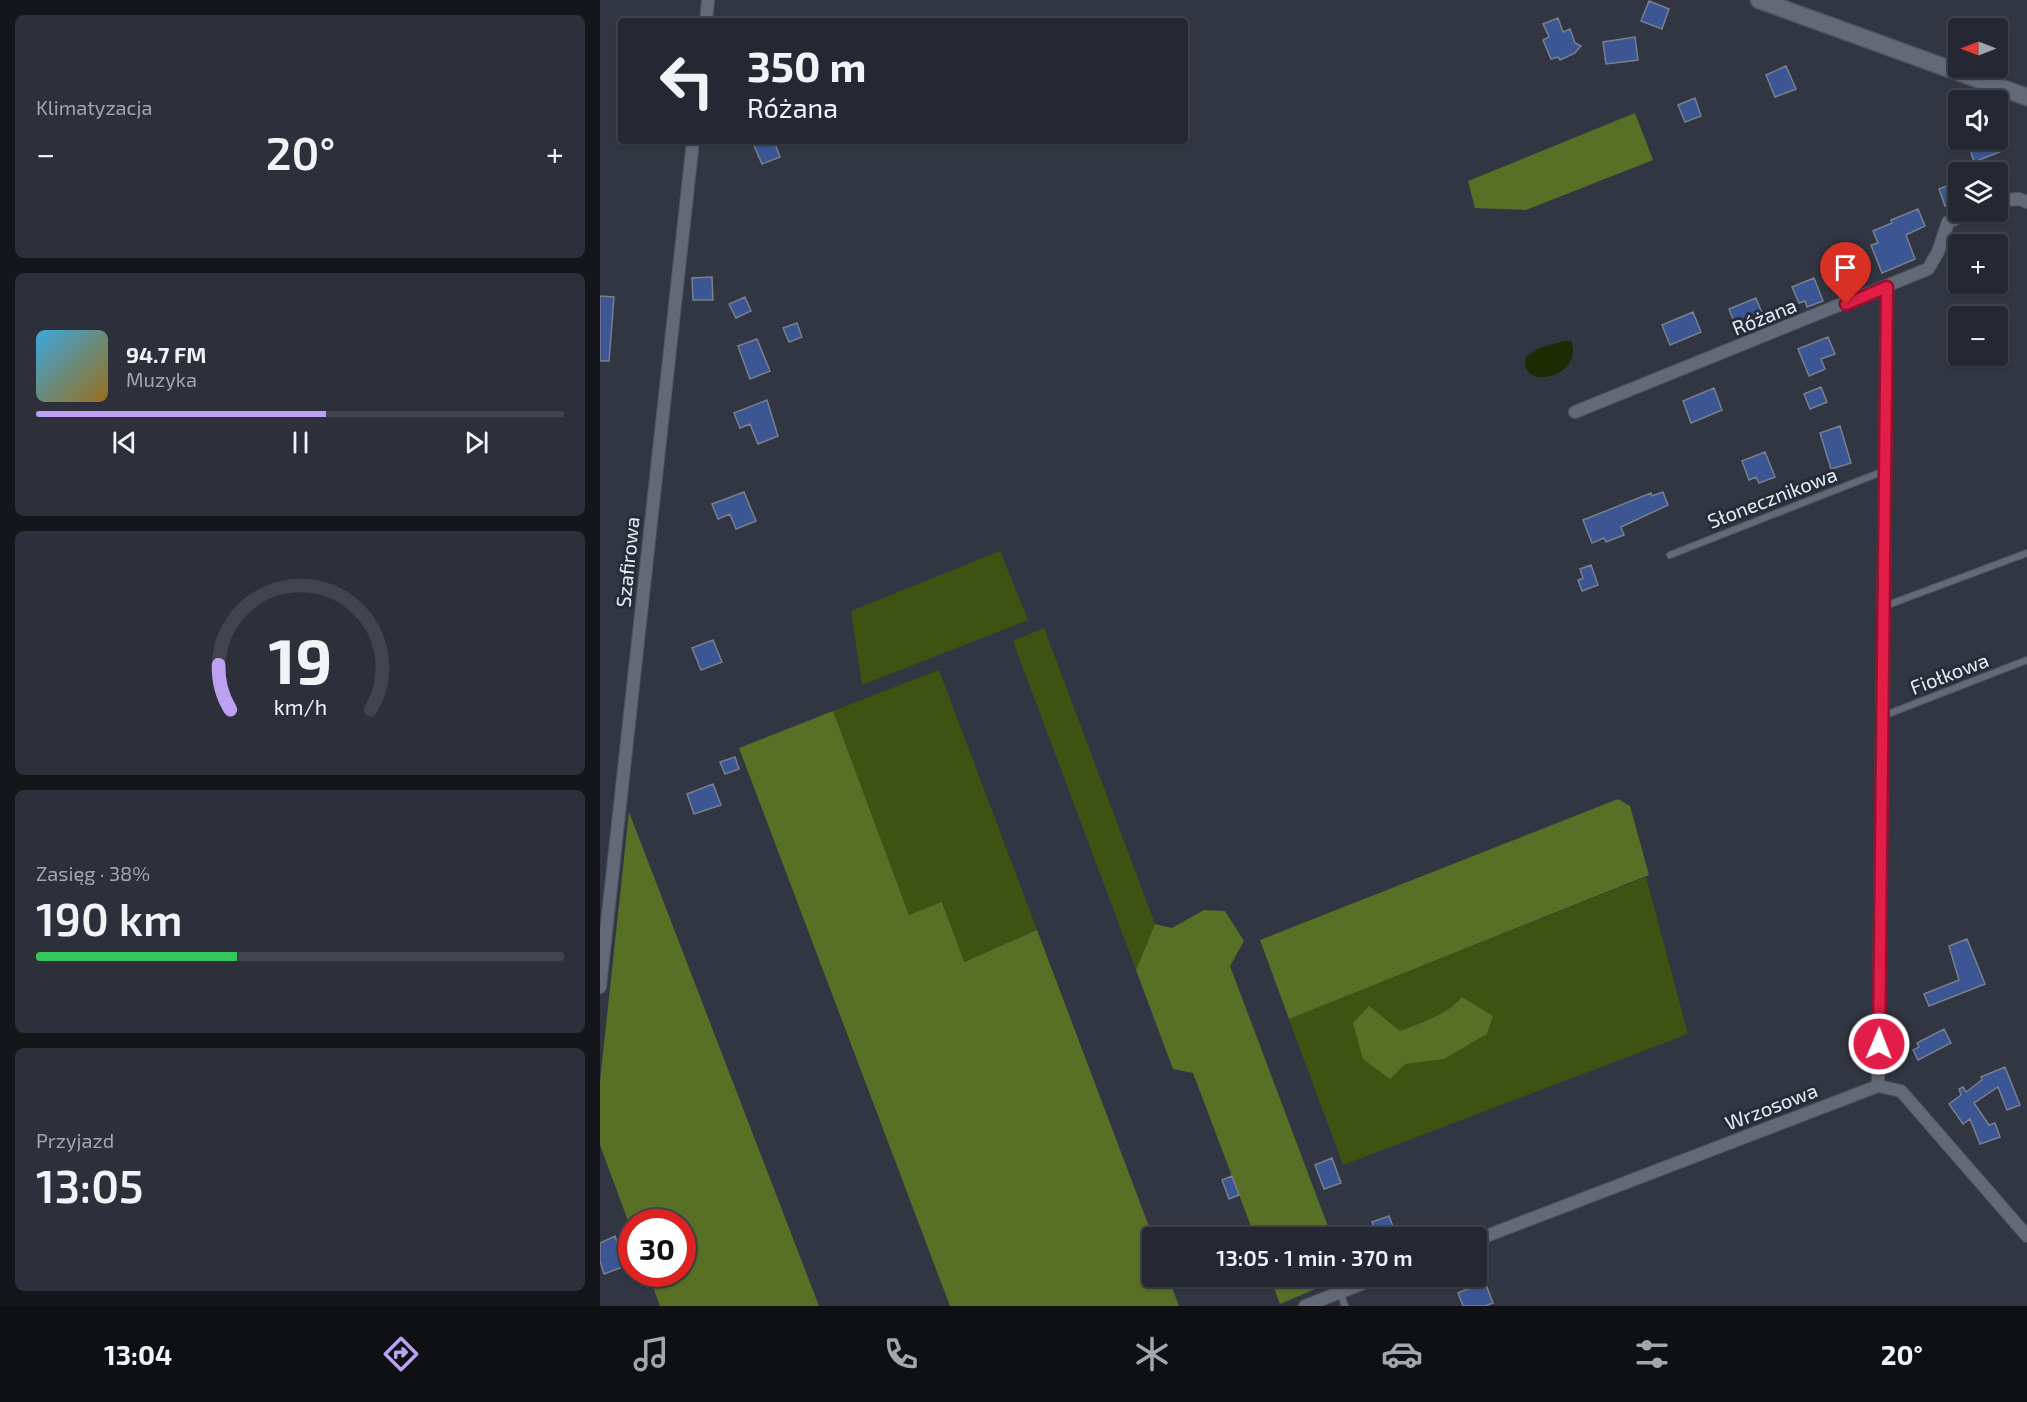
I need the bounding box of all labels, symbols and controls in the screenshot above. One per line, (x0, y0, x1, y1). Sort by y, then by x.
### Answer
north arrow (1948, 18, 2008, 78)
map controls (1948, 18, 2008, 366)
text: 350 m (747, 40, 867, 90)
icon: left (648, 42, 726, 120)
button: sound (1948, 90, 2008, 150)
text: Różana (747, 91, 838, 123)
text: Klimatyzacja (36, 95, 152, 119)
text: 20° (266, 125, 335, 179)
text: − (36, 133, 55, 173)
text: + (546, 133, 564, 173)
button: layers (1948, 162, 2008, 222)
button: + (1948, 234, 2008, 294)
pin (1820, 242, 1871, 304)
icon: arrive (1829, 251, 1862, 284)
street label: Różana (1728, 292, 1800, 340)
button: − (1948, 306, 2008, 366)
text: 94.7 FM (126, 341, 206, 367)
text: Muzyka (126, 367, 197, 391)
icon: previous (108, 426, 141, 459)
icon: pause (284, 426, 317, 459)
icon: next (460, 426, 493, 459)
street label: Słonecznikowa (1704, 461, 1840, 533)
street label: Szafirowa (610, 516, 644, 608)
text: 19 (268, 622, 332, 697)
street label: Fiołkowa (1906, 647, 1992, 699)
text: km/h (273, 694, 327, 719)
text: Zasięg · 38% (36, 861, 150, 885)
text: 190 km (36, 891, 182, 945)
position arrow (1847, 1012, 1911, 1076)
street label: Wrzosowa (1721, 1077, 1821, 1135)
text: Przyjazd (36, 1128, 114, 1152)
text: 13:05 (36, 1158, 144, 1212)
speed limit sign: 30 (618, 1209, 696, 1287)
text: 13:05 · 1 min · 370 m (1216, 1244, 1413, 1270)
icon: directions (380, 1333, 422, 1375)
icon: music (630, 1333, 672, 1375)
icon: phone (880, 1333, 922, 1375)
icon: climate (1131, 1333, 1173, 1375)
icon: car (1381, 1333, 1423, 1375)
icon: filters (1631, 1333, 1673, 1375)
text: 13:04 (104, 1338, 172, 1370)
text: 20° (1881, 1338, 1923, 1370)

